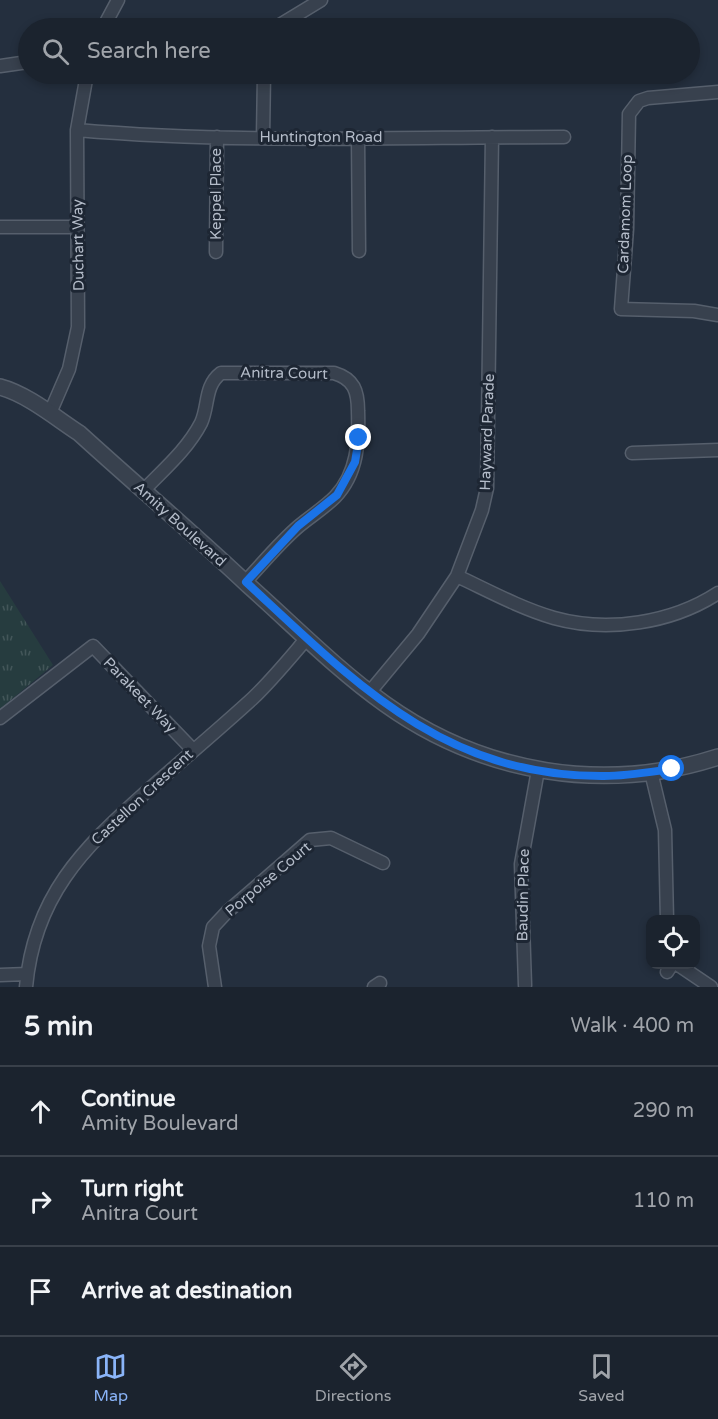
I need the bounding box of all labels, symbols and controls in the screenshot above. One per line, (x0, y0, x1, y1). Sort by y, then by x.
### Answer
search box (18, 18, 700, 84)
icon: search (39, 35, 72, 68)
text: Search here (87, 38, 211, 64)
street label: Huntington Road (260, 128, 382, 146)
street label: Keppel Place (207, 148, 225, 240)
street label: Cardamom Loop (614, 154, 636, 274)
street label: Duchart Way (68, 199, 88, 291)
street label: Anitra Court (240, 363, 328, 383)
street label: Hayward Parade (476, 373, 498, 491)
route end (345, 424, 371, 450)
street label: Amity Boulevard (130, 478, 230, 570)
street label: Parakeet Way (100, 654, 180, 736)
street label: Castellon Crescent (87, 745, 197, 849)
route start (658, 755, 684, 781)
street label: Porpoise Court (221, 838, 315, 920)
street label: Baudin Place (513, 848, 533, 942)
map controls (646, 915, 700, 969)
button: locate (646, 915, 700, 969)
text: 5 min (24, 1011, 93, 1042)
text: Walk · 400 m (571, 1014, 694, 1038)
text: Continue (81, 1086, 176, 1112)
icon: ahead (24, 1095, 57, 1128)
text: 290 m (633, 1099, 694, 1123)
text: Amity Boulevard (81, 1112, 239, 1136)
text: Turn right (81, 1176, 183, 1202)
icon: right (24, 1185, 57, 1218)
text: 110 m (633, 1189, 694, 1213)
text: Anitra Court (81, 1202, 198, 1226)
icon: arrive (24, 1275, 57, 1308)
text: Arrive at destination (81, 1278, 292, 1304)
tab: Map (93, 1350, 128, 1406)
tab: Directions (315, 1350, 391, 1406)
tab: Saved (578, 1350, 625, 1406)

